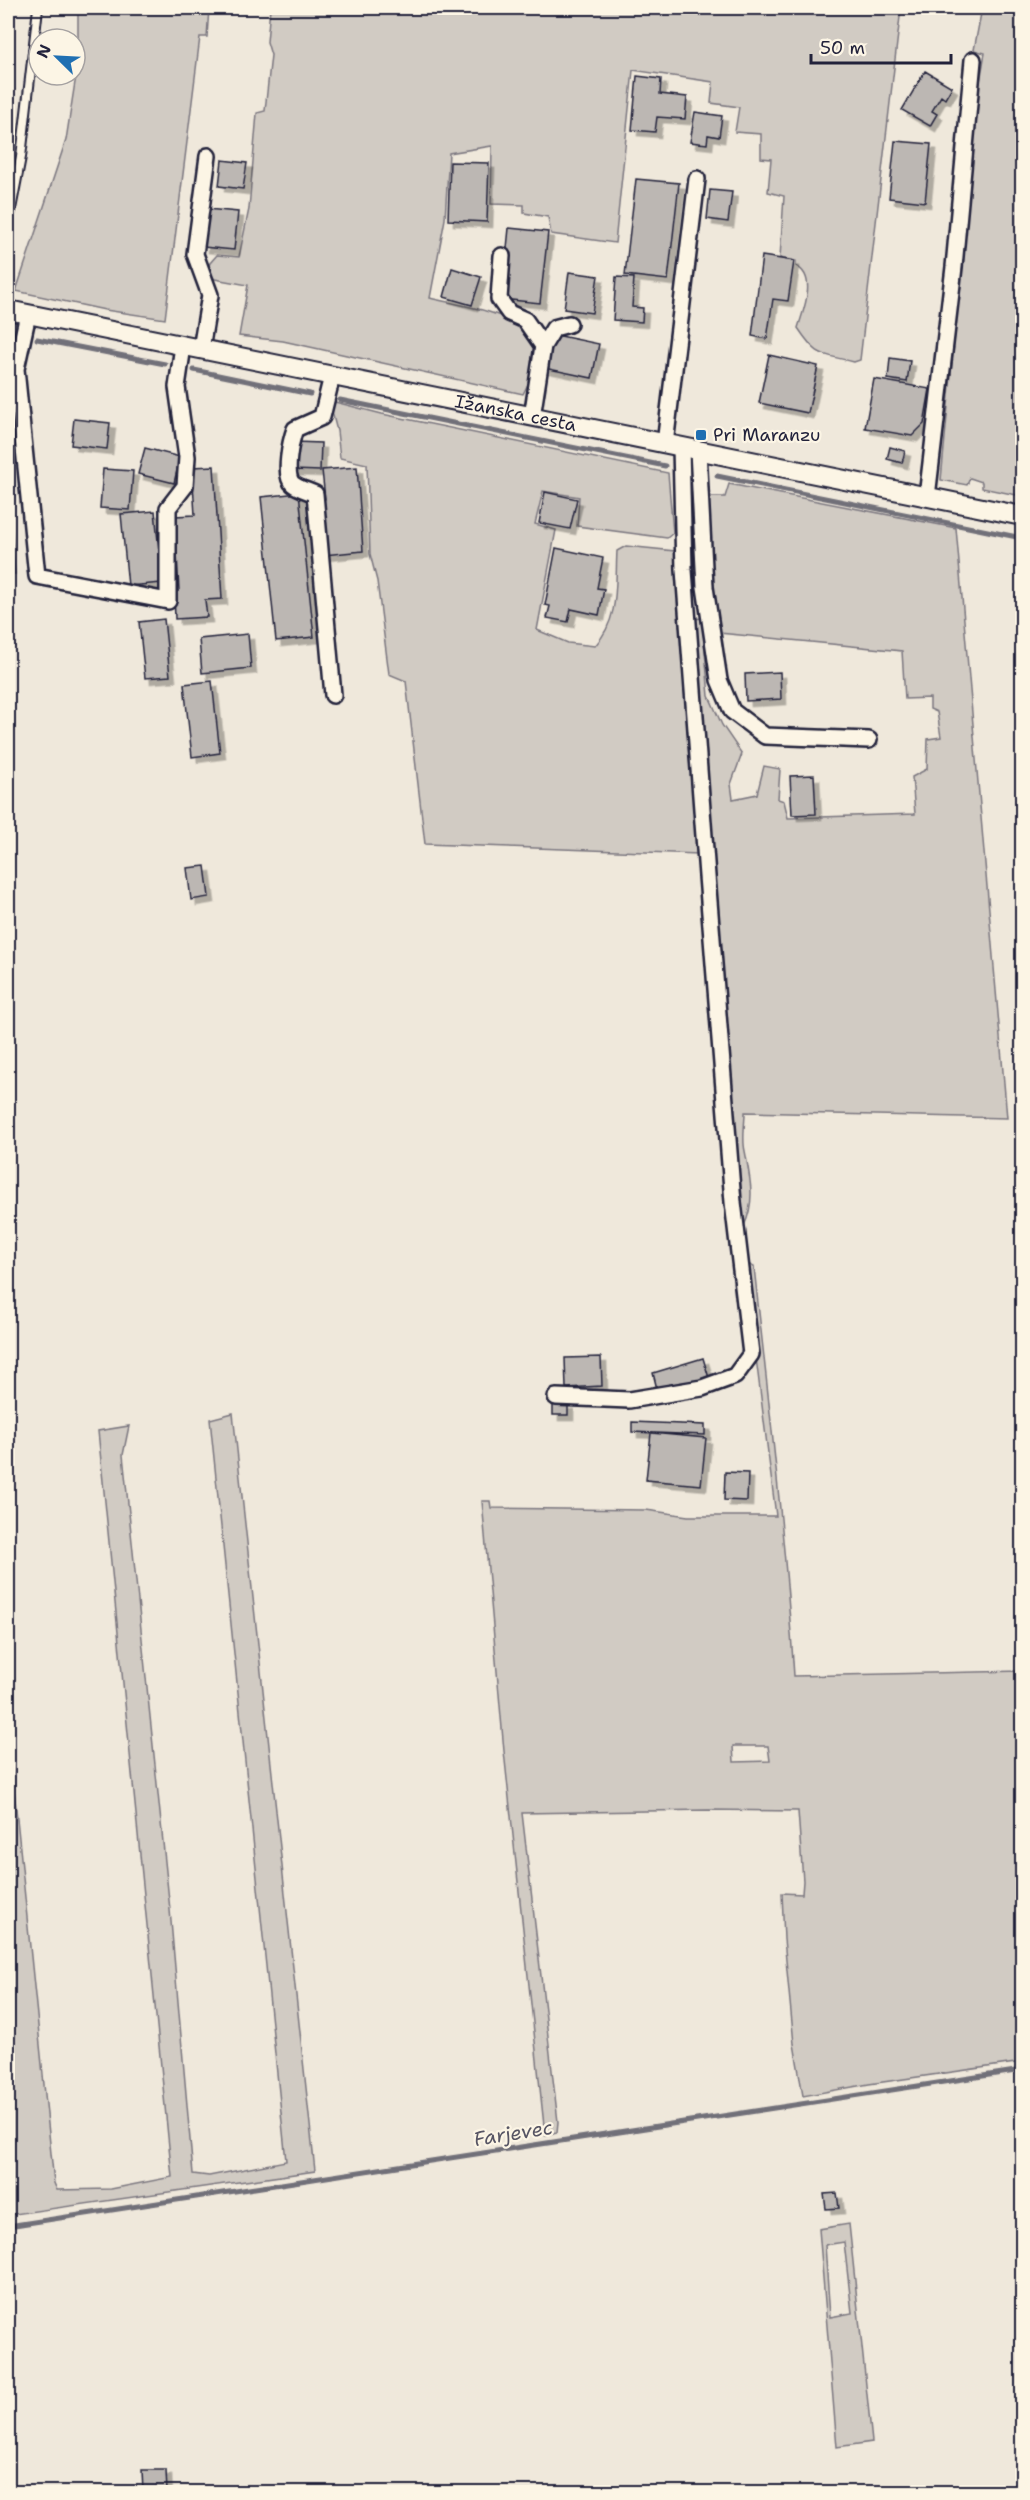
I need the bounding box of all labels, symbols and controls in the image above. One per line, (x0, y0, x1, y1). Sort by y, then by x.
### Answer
north arrow (27, 27, 87, 87)
scale bar (811, 27, 950, 65)
text: 50 m (820, 36, 865, 60)
text: N (32, 41, 56, 61)
street label: Ižanska cesta (453, 389, 579, 437)
place label: Pri Maranzu (713, 423, 820, 447)
marker: Pri Maranzu (694, 428, 708, 442)
water label: Farjevec (472, 2114, 554, 2152)

